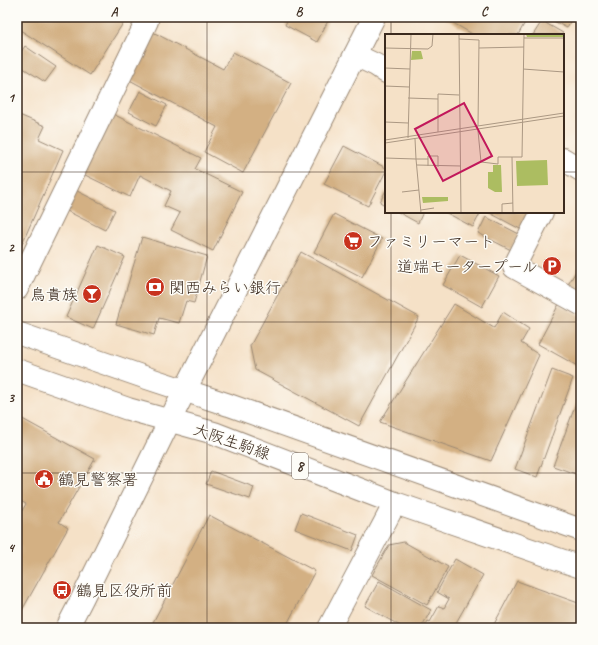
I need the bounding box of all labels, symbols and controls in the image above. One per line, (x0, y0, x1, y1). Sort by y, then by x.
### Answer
text: A (111, 4, 119, 20)
text: B (296, 4, 304, 20)
text: C (481, 4, 489, 20)
inset map (385, 34, 564, 213)
text: 1 (8, 90, 16, 106)
supermarket icon: ファミリーマート (342, 230, 364, 252)
place label: ファミリーマート (367, 232, 495, 252)
text: 2 (8, 240, 15, 256)
parking icon: 道端モータープール (541, 255, 563, 277)
place label: 道端モータープール (397, 257, 538, 277)
bank icon: 関西みらい銀行 (144, 276, 166, 298)
place label: 関西みらい銀行 (169, 278, 281, 298)
bar icon: 鳥貴族 (81, 283, 103, 305)
place label: 鳥貴族 (30, 285, 78, 305)
text: 3 (8, 390, 15, 406)
street label: 大阪生駒線 (191, 419, 273, 464)
road number: 8 (292, 453, 308, 479)
public building icon: 鶴見警察署 (33, 468, 55, 490)
place label: 鶴見警察署 (58, 470, 138, 490)
text: 4 (8, 540, 16, 556)
bus stop icon: 鶴見区役所前 (51, 579, 73, 601)
place label: 鶴見区役所前 (76, 581, 172, 601)

